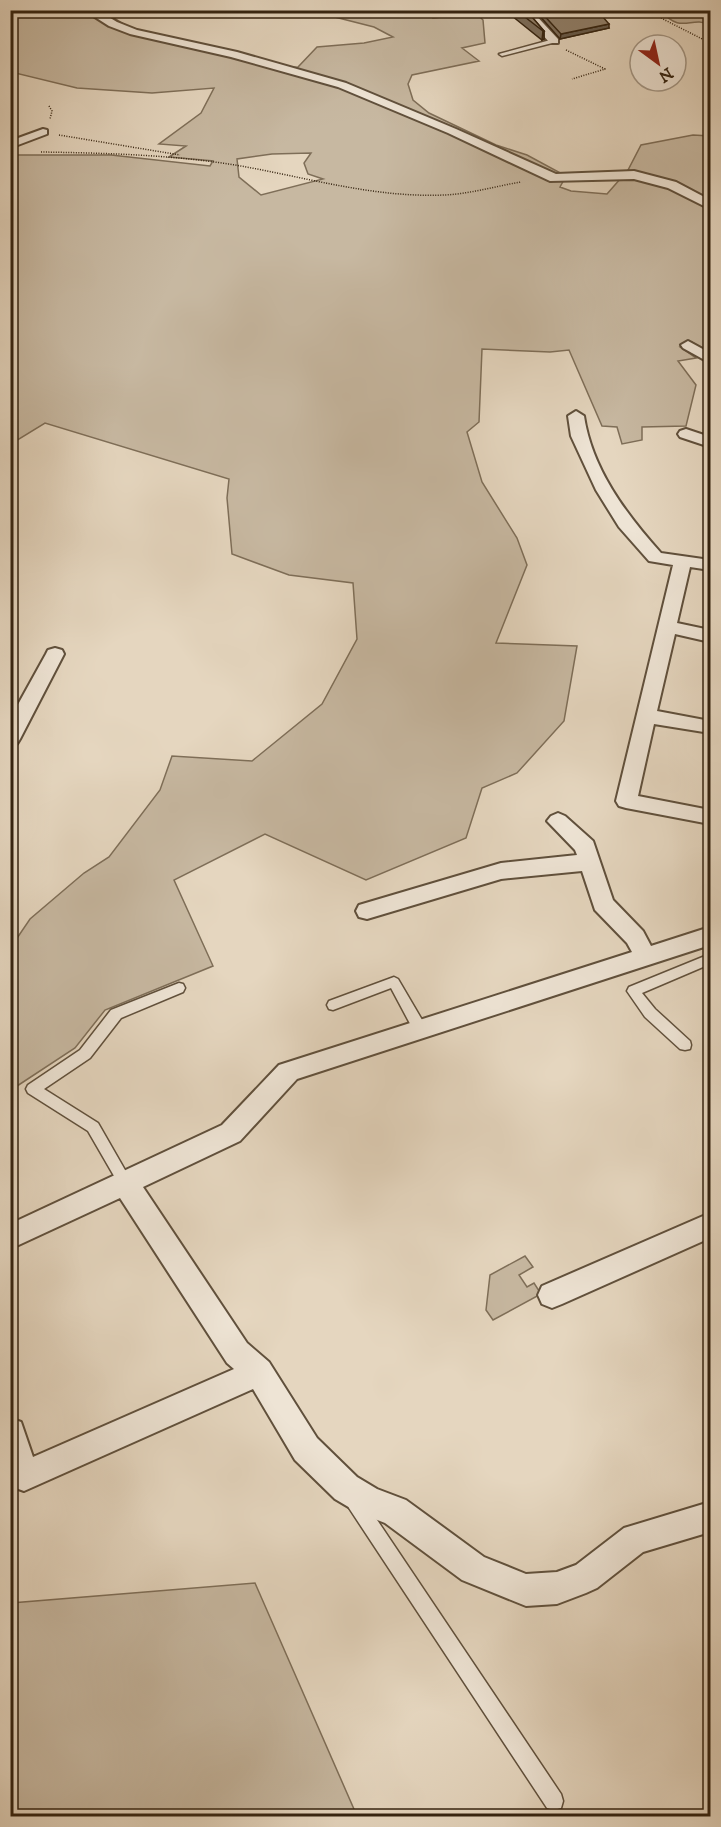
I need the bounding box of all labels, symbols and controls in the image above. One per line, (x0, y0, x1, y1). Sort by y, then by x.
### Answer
north arrow (628, 33, 688, 93)
text: N (655, 63, 677, 87)

